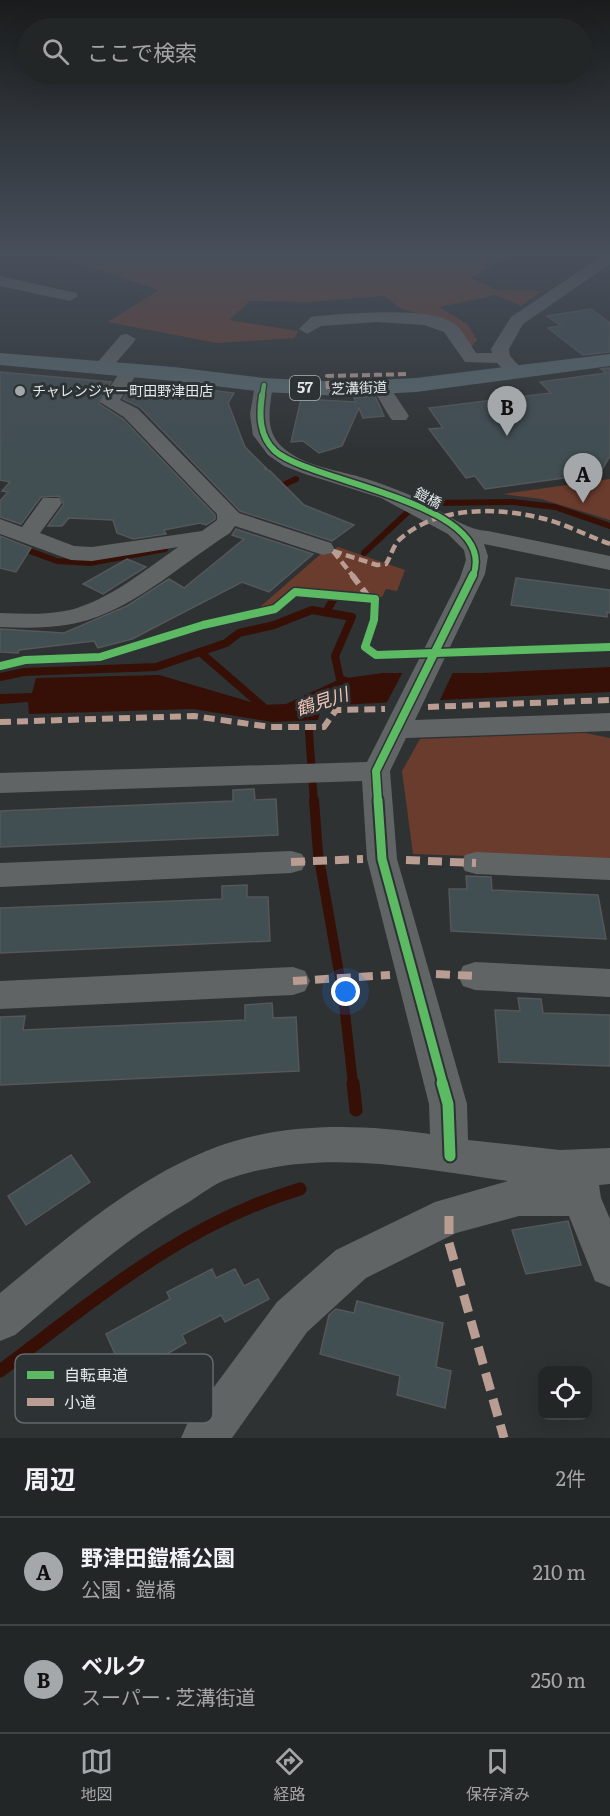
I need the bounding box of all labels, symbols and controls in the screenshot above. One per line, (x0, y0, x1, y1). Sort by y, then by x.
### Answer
search box (18, 18, 592, 84)
icon: search (39, 35, 72, 68)
text: ここで検索 (87, 35, 197, 68)
road number: 57 (290, 376, 320, 400)
street label: 芝溝街道 (331, 376, 387, 398)
place label: チャレンジャー町田野津田店 (32, 380, 213, 400)
marker: チャレンジャー町田野津田店 (13, 384, 27, 398)
pin: B (488, 386, 526, 436)
pin: A (564, 454, 602, 503)
street label: 鎧橋 (411, 482, 445, 512)
water label: 鶴見川 (292, 679, 353, 722)
your location (331, 977, 360, 1006)
legend (15, 1354, 213, 1423)
text: 自転車道 (64, 1362, 128, 1386)
map controls (538, 1366, 592, 1420)
button: locate (538, 1366, 592, 1420)
text: 小道 (64, 1389, 96, 1413)
text: 周辺 (24, 1458, 76, 1497)
text: 2件 (556, 1462, 586, 1492)
text: 野津田鎧橋公園 (81, 1540, 235, 1573)
text: A (36, 1556, 51, 1586)
text: 210 m (533, 1556, 586, 1586)
text: 公園 · 鎧橋 (81, 1573, 176, 1603)
text: ベルク (81, 1648, 147, 1681)
text: B (37, 1664, 50, 1694)
text: 250 m (531, 1664, 586, 1694)
text: スーパー · 芝溝街道 (81, 1681, 255, 1711)
tab: 地図 (80, 1745, 113, 1805)
tab: 経路 (273, 1745, 306, 1805)
tab: 保存済み (466, 1745, 530, 1805)

